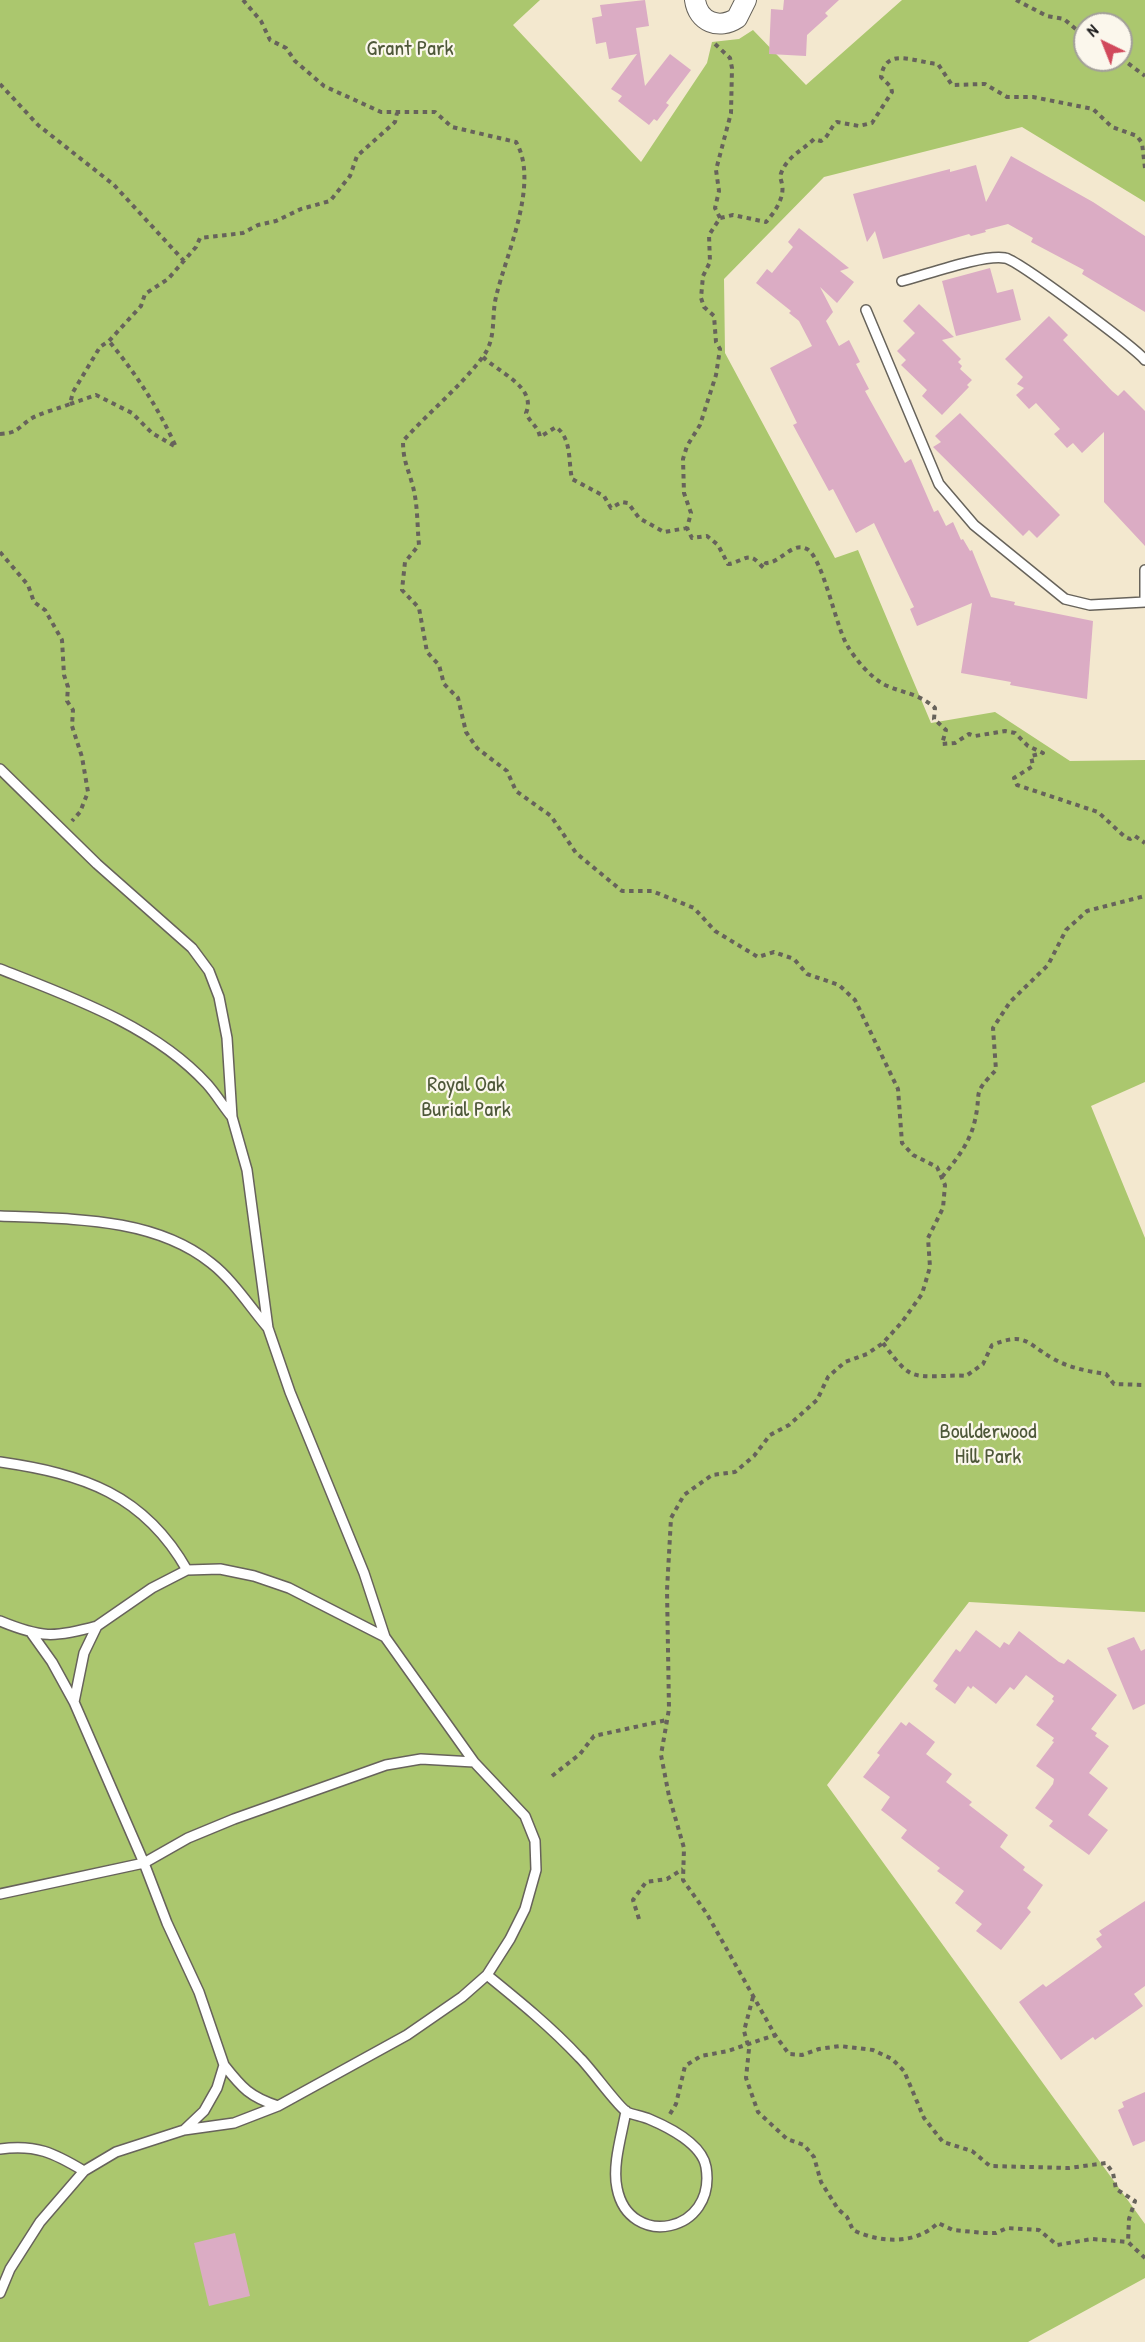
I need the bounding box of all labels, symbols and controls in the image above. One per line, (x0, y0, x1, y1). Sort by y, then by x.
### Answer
north arrow (1073, 12, 1133, 72)
text: N (1081, 19, 1103, 41)
park label: Grant Park (366, 36, 454, 62)
park label: Royal Oak Burial Park (421, 1072, 511, 1124)
park label: Boulderwood Hill Park (940, 1419, 1036, 1470)

